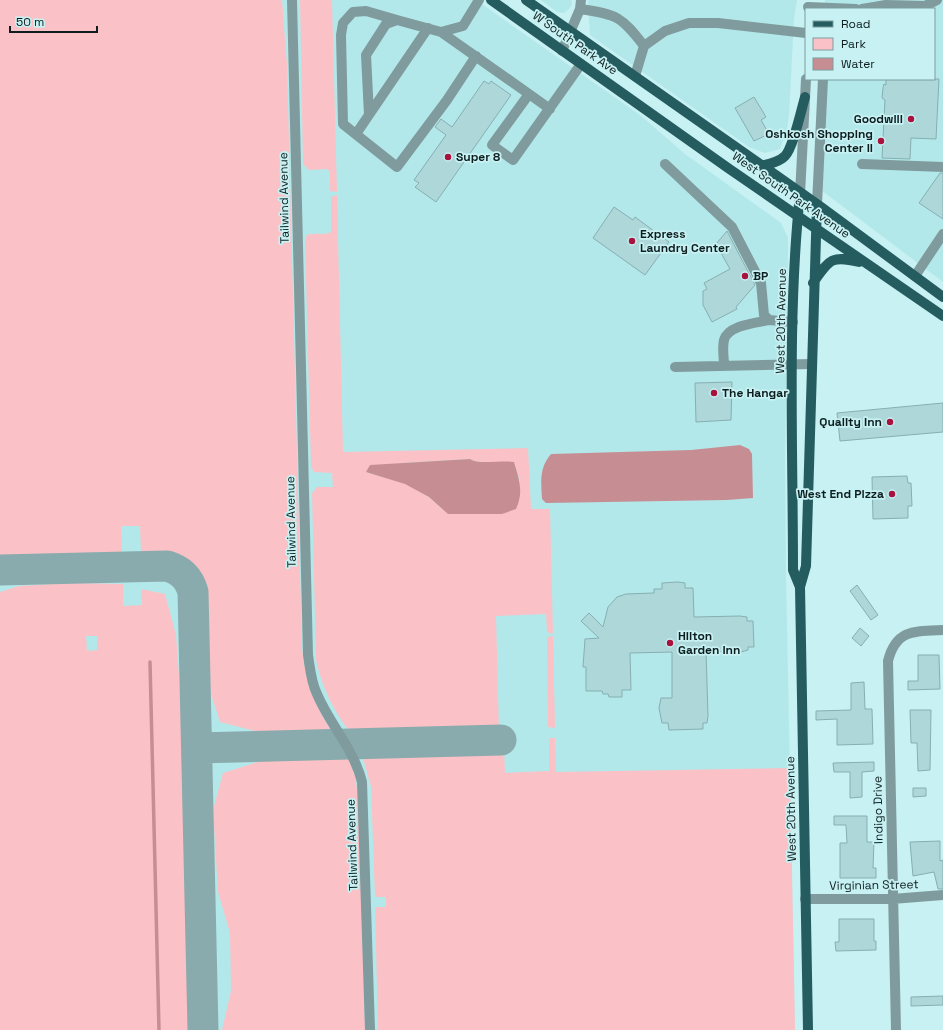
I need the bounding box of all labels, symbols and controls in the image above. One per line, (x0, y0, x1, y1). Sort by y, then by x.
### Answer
scale bar (10, 8, 97, 34)
street label: W South Park Ave (529, 8, 621, 78)
legend (805, 8, 935, 80)
text: 50 m (16, 14, 44, 30)
text: Road (841, 16, 870, 32)
text: Park (841, 36, 866, 52)
text: Water (841, 56, 875, 72)
place label: Goodwill (854, 111, 903, 127)
marker: Goodwill (906, 114, 916, 124)
place label: Oshkosh Shopping Center II (765, 126, 873, 156)
marker: Oshkosh Shopping Center II (876, 136, 886, 146)
street label: West South Park Avenue (729, 148, 853, 242)
place label: Super 8 (456, 149, 500, 165)
street label: Tailwind Avenue (275, 152, 293, 244)
marker: Super 8 (443, 152, 453, 162)
place label: Express Laundry Center (640, 226, 730, 256)
marker: Express Laundry Center (627, 236, 637, 246)
place label: BP (753, 268, 768, 284)
street label: West 20th Avenue (772, 268, 790, 374)
marker: BP (740, 271, 750, 281)
place label: The Hangar (722, 385, 788, 401)
marker: The Hangar (709, 388, 719, 398)
place label: Quality Inn (819, 414, 882, 430)
marker: Quality Inn (885, 417, 895, 427)
street label: Tailwind Avenue (282, 476, 300, 568)
place label: West End Pizza (797, 486, 884, 502)
marker: West End Pizza (887, 489, 897, 499)
place label: Hilton Garden Inn (678, 628, 740, 658)
marker: Hilton Garden Inn (665, 638, 675, 648)
street label: West 20th Avenue (782, 756, 800, 862)
street label: Indigo Drive (869, 776, 887, 844)
street label: Tailwind Avenue (342, 799, 362, 891)
street label: Virginian Street (829, 876, 919, 894)

